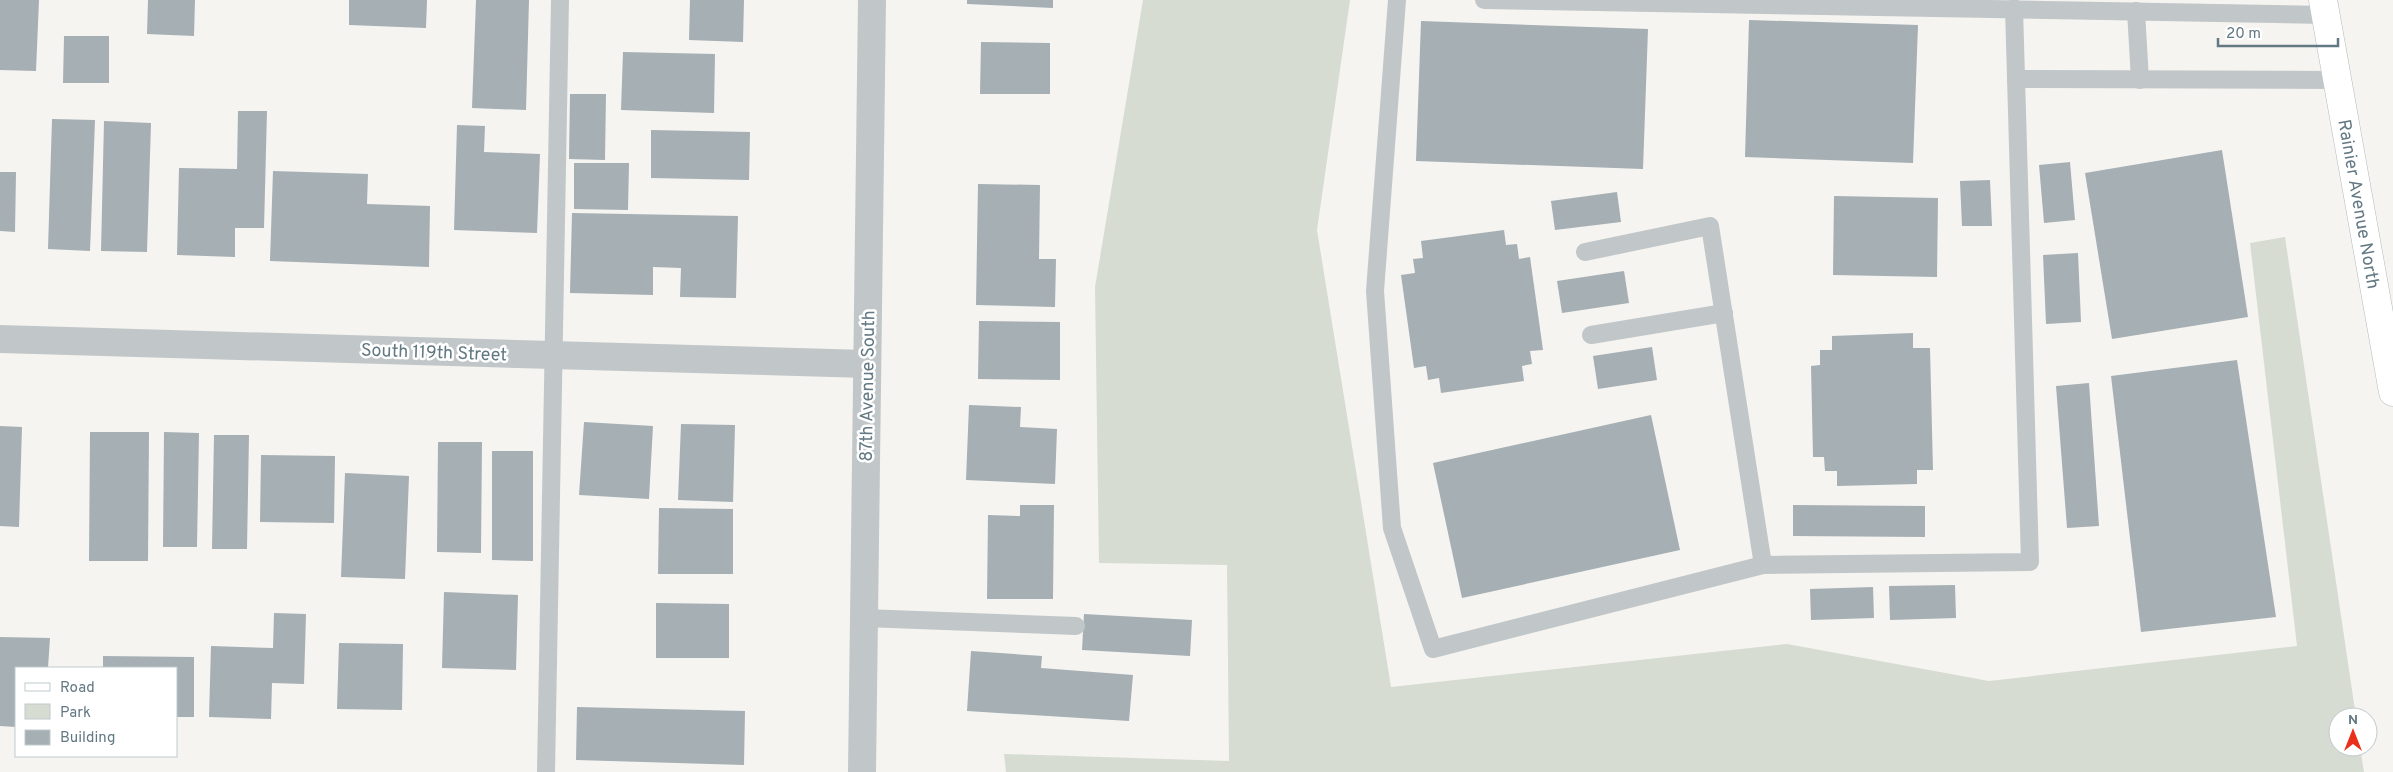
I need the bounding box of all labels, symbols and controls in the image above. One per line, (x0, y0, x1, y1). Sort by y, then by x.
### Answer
scale bar (2218, 15, 2338, 47)
text: 20 m (2226, 25, 2261, 44)
street label: Rainier Avenue North (2331, 118, 2384, 291)
street label: 87th Avenue South (856, 310, 881, 462)
street label: South 119th Street (361, 339, 507, 368)
legend (15, 667, 178, 757)
text: Road (60, 679, 95, 698)
text: Park (60, 704, 91, 723)
north arrow (2328, 707, 2378, 757)
text: N (2348, 712, 2358, 729)
text: Building (60, 729, 115, 748)

